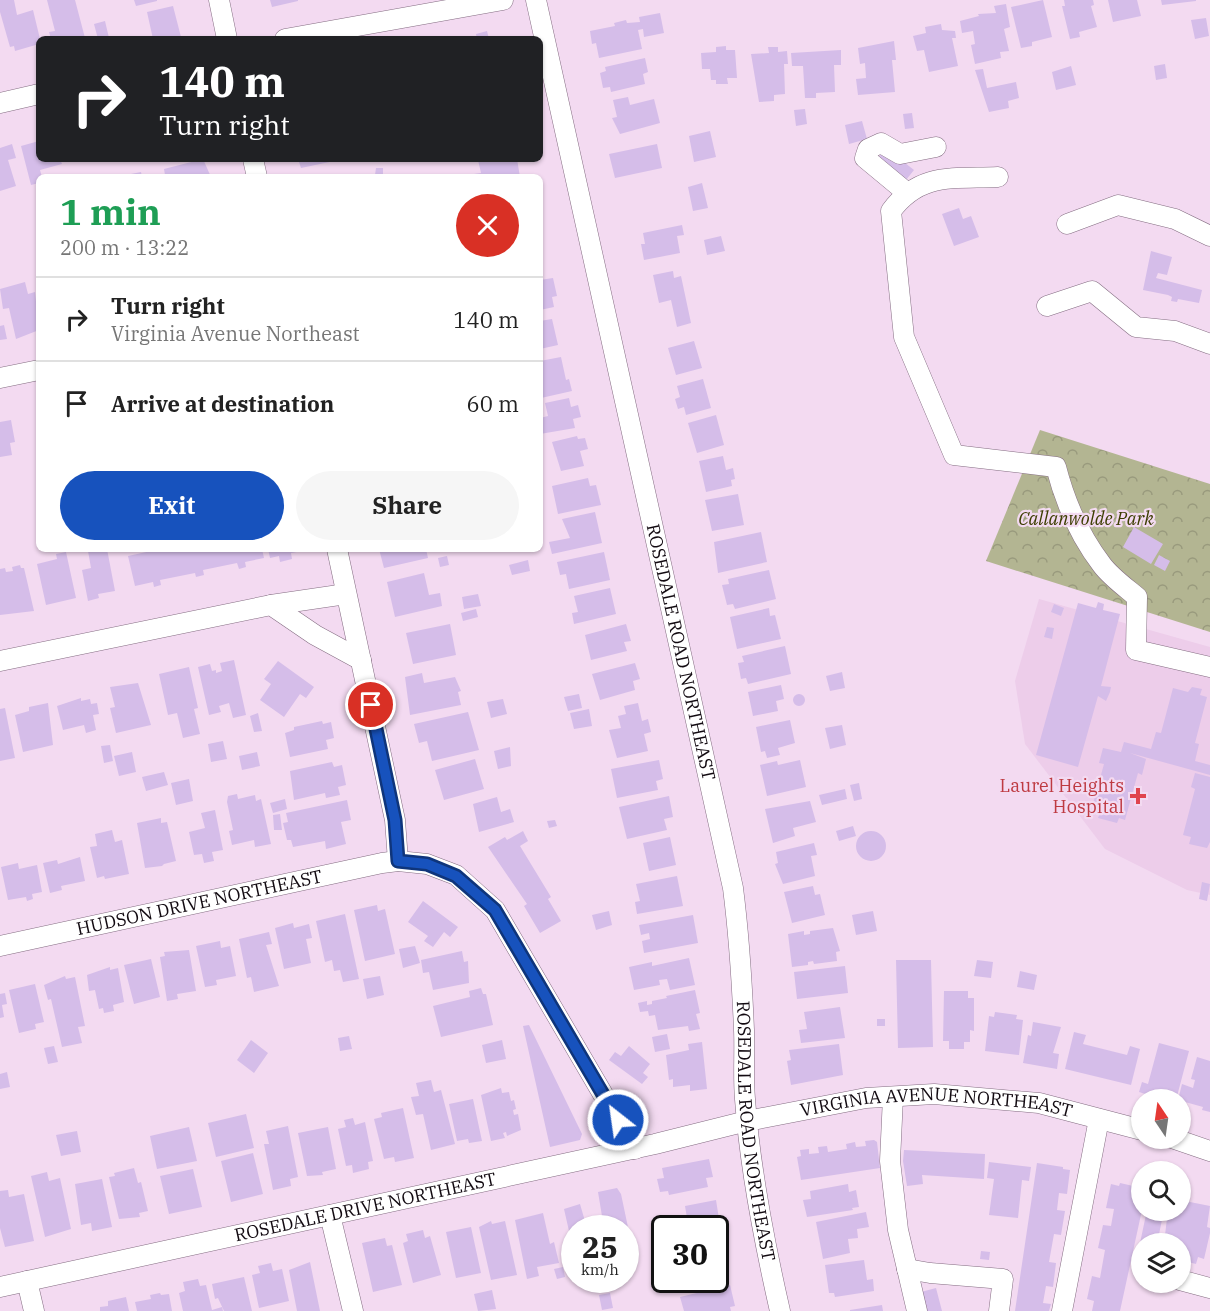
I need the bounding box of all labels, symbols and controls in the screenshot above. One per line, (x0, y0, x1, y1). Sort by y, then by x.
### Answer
text: 140 m (159, 54, 285, 109)
icon: right (60, 60, 138, 138)
text: Turn right (159, 107, 290, 142)
text: 1 min (60, 188, 161, 235)
button: close (456, 194, 519, 257)
text: 200 m · 13:22 (60, 234, 189, 261)
text: Turn right (111, 291, 225, 320)
icon: right (60, 303, 93, 336)
text: 140 m (453, 305, 519, 334)
text: Virginia Avenue Northeast (111, 320, 360, 347)
icon: arrive (60, 387, 93, 420)
text: Arrive at destination (111, 389, 334, 418)
text: 60 m (467, 389, 519, 418)
button: Exit (60, 471, 284, 540)
button: Share (296, 471, 519, 540)
park label: Callanwolde Park (1018, 507, 1154, 530)
street label: ROSEDALE ROAD NORTHEAST (642, 522, 721, 783)
pin (345, 679, 396, 730)
icon: arrive (354, 688, 387, 721)
place label: Laurel Heights Hospital (1000, 774, 1124, 818)
marker: Laurel Heights Hospital (1129, 787, 1147, 805)
street label: HUDSON DRIVE NORTHEAST (74, 864, 325, 940)
street label: ROSEDALE ROAD NORTHEAST (732, 1000, 781, 1264)
street label: VIRGINIA AVENUE NORTHEAST (798, 1082, 1075, 1122)
position arrow (586, 1088, 650, 1152)
north arrow (1131, 1089, 1191, 1149)
map controls (1131, 1089, 1191, 1293)
button: search (1131, 1161, 1191, 1221)
street label: ROSEDALE DRIVE NORTHEAST (232, 1167, 499, 1246)
speed limit sign: 30 (651, 1215, 729, 1293)
text: 25 (582, 1227, 618, 1266)
button: layers (1131, 1233, 1191, 1293)
text: km/h (581, 1260, 619, 1279)

